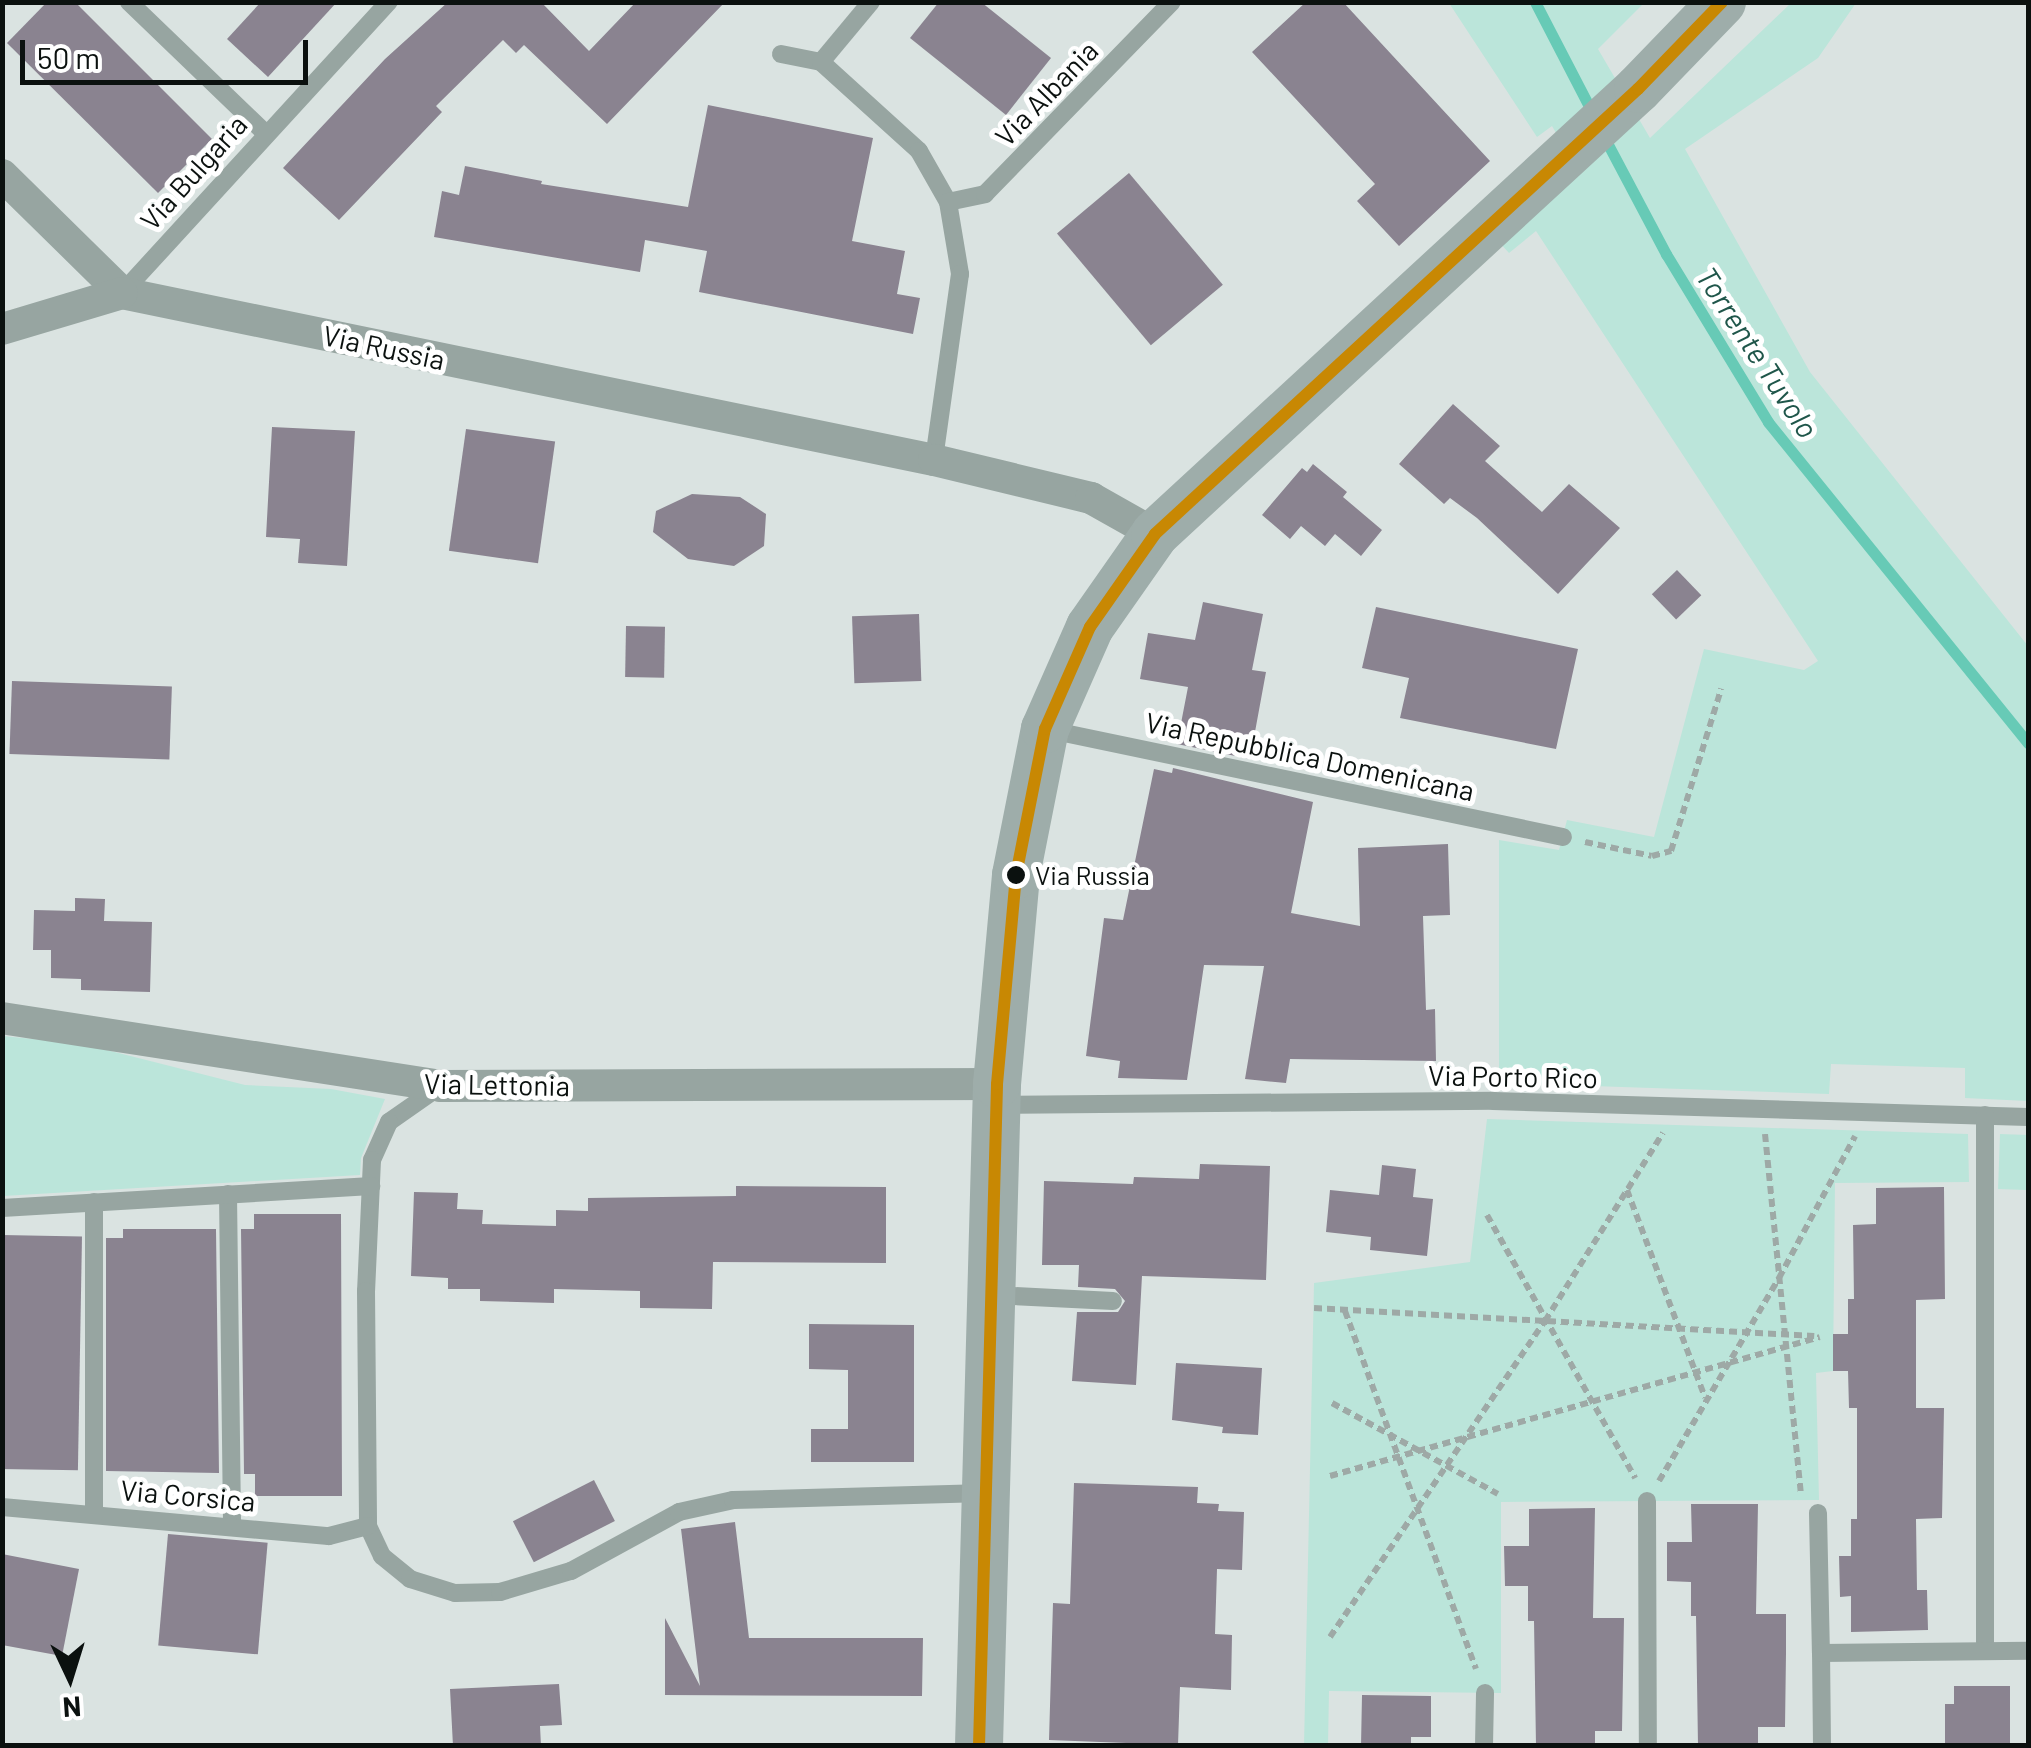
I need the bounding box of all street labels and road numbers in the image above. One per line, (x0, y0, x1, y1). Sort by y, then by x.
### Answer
street label: Via Albania (988, 33, 1104, 153)
street label: Via Bulgaria (133, 108, 253, 236)
street label: Via Russia (320, 318, 448, 376)
street label: Via Repubblica Domenicana (1142, 705, 1478, 807)
street label: Via Porto Rico (1428, 1058, 1598, 1094)
street label: Via Lettonia (424, 1066, 570, 1102)
street label: Via Corsica (119, 1472, 257, 1518)

